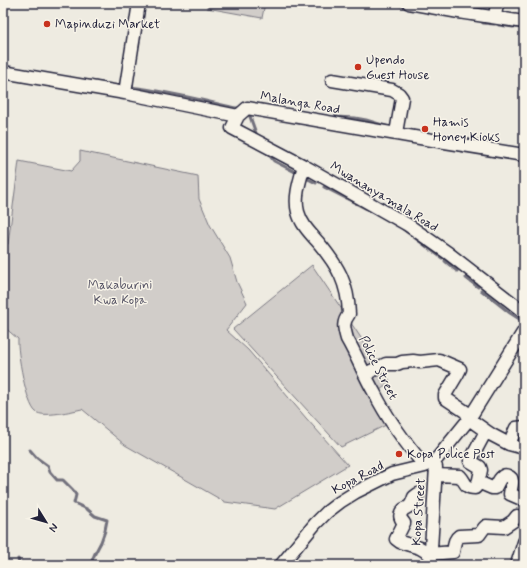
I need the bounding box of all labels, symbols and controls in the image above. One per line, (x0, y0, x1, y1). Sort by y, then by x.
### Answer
place label: Mapinduzi Market (55, 16, 160, 33)
marker: Mapinduzi Market (42, 19, 52, 29)
place label: Upendo Guest House (366, 52, 430, 84)
marker: Upendo Guest House (353, 62, 363, 72)
street label: Malanga Road (259, 88, 341, 118)
place label: Hamis Honey Kioks (433, 114, 500, 146)
marker: Hamis Honey Kioks (420, 124, 430, 134)
street label: Mwananyamala Road (327, 158, 441, 236)
park label: Makaburini Kwa Kopa (88, 277, 152, 309)
street label: Police Street (355, 333, 401, 403)
place label: Kopa Police Post (407, 446, 495, 463)
marker: Kopa Police Post (394, 449, 404, 459)
street label: Kopa Road (329, 457, 387, 499)
street label: Kopa Street (408, 478, 430, 546)
north arrow (26, 502, 66, 542)
text: N (45, 520, 61, 535)

